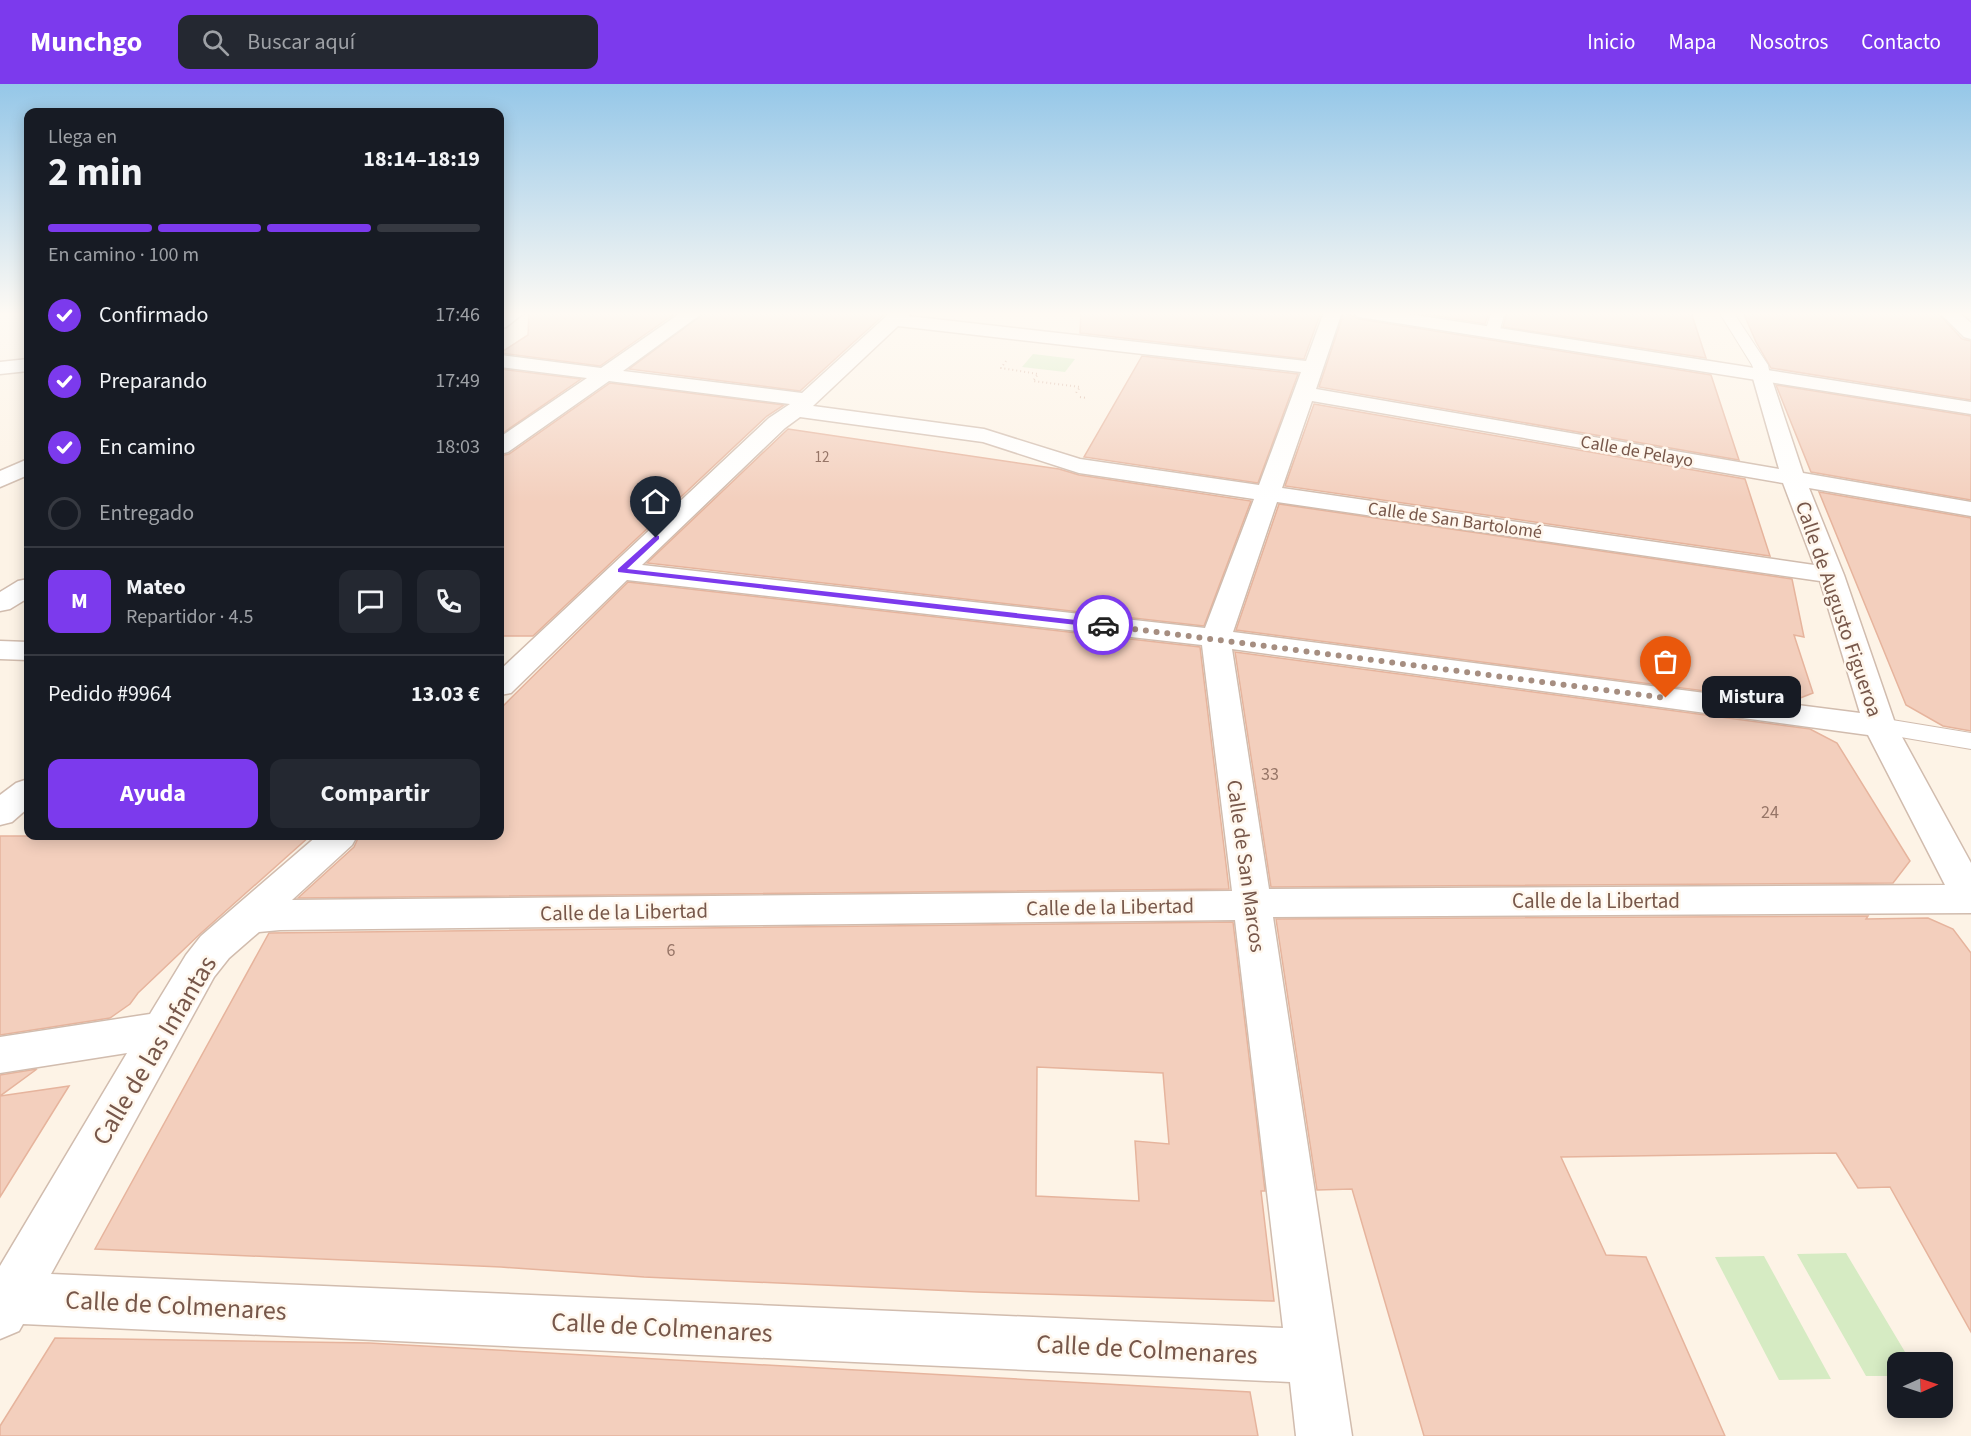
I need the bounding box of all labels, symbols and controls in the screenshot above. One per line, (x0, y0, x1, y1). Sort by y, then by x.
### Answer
search box (178, 15, 598, 69)
text: Munchgo (30, 22, 142, 62)
icon: search (199, 26, 232, 59)
text: Buscar aquí (247, 26, 355, 58)
text: Inicio (1587, 27, 1635, 57)
text: Mapa (1668, 27, 1716, 57)
text: Nosotros (1749, 27, 1828, 57)
text: Contacto (1861, 27, 1941, 57)
text: Llega en (48, 123, 117, 151)
text: 18:14–18:19 (363, 143, 480, 175)
text: 2 min (48, 145, 143, 201)
text: En camino · 100 m (48, 241, 199, 269)
icon: check (48, 299, 81, 332)
text: Confirmado (99, 299, 208, 331)
text: 17:46 (435, 301, 480, 329)
icon: check (48, 365, 81, 398)
text: Preparando (99, 365, 207, 397)
text: 17:49 (435, 367, 480, 395)
street label: Calle de Pelayo (1579, 429, 1695, 474)
icon: check (48, 431, 81, 464)
text: En camino (99, 431, 196, 463)
text: 18:03 (435, 433, 480, 461)
house number: 12 (815, 447, 829, 468)
pin (630, 476, 681, 538)
icon: home (639, 485, 672, 518)
street label: Calle de San Bartolomé (1366, 496, 1544, 545)
text: Entregado (99, 497, 194, 529)
street label: Calle de Augusto Figueroa (1788, 497, 1890, 721)
button: chat (339, 570, 402, 633)
button: phone (417, 570, 480, 633)
text: Mateo (126, 571, 186, 603)
text: M (71, 585, 88, 617)
courier (1073, 595, 1133, 655)
text: Repartidor · 4.5 (126, 603, 253, 631)
icon: car (1087, 609, 1120, 642)
pin (1640, 636, 1691, 698)
icon: bag (1649, 645, 1682, 678)
callout: Mistura (1702, 677, 1801, 719)
text: Pedido #9964 (48, 678, 172, 710)
text: 13.03 € (411, 678, 480, 710)
text: Mistura (1718, 683, 1785, 711)
button: Ayuda (48, 759, 258, 828)
button: Compartir (270, 759, 480, 828)
house number: 33 (1261, 762, 1279, 787)
street label: Calle de San Marcos (1219, 778, 1273, 954)
house number: 24 (1761, 800, 1779, 825)
street label: Calle de la Libertad (1512, 886, 1680, 916)
street label: Calle de la Libertad (1026, 891, 1194, 923)
street label: Calle de la Libertad (540, 896, 708, 928)
house number: 6 (667, 938, 676, 963)
street label: Calle de las Infantas (83, 948, 226, 1152)
street label: Calle de Colmenares (64, 1281, 288, 1330)
street label: Calle de Colmenares (550, 1303, 774, 1352)
street label: Calle de Colmenares (1035, 1325, 1259, 1374)
north arrow (1887, 1352, 1953, 1418)
map controls (1887, 1352, 1953, 1418)

